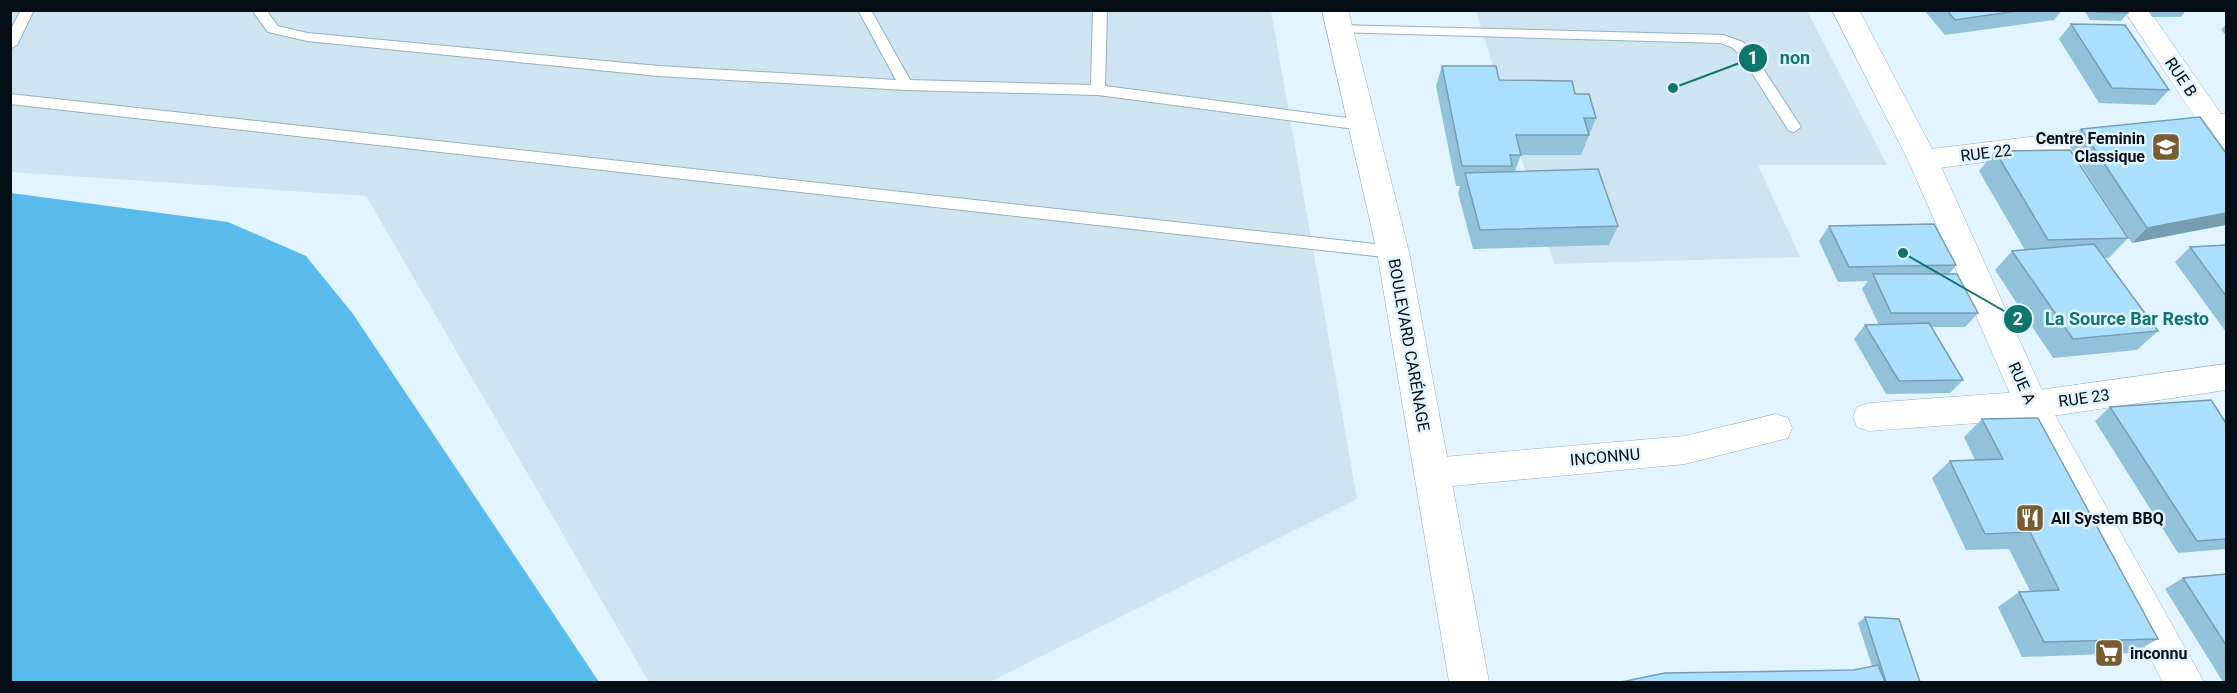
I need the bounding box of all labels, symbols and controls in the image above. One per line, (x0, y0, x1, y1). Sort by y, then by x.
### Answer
callout: non (1738, 40, 1822, 76)
text: 1 (1748, 47, 1758, 68)
text: non (1780, 47, 1810, 68)
street label: RUE B (2161, 54, 2201, 100)
place label: Centre Feminin Classique (2036, 129, 2145, 166)
school or university icon: Centre Feminin Classique (2150, 131, 2182, 163)
street label: RUE 22 (1959, 140, 2013, 166)
street label: BOULEVARD CARÉNAGE (1384, 257, 1434, 433)
callout: La Source Bar Resto (2003, 301, 2221, 337)
text: 2 (2013, 308, 2023, 329)
text: La Source Bar Resto (2045, 308, 2209, 329)
street label: RUE A (2004, 359, 2040, 407)
street label: RUE 23 (2057, 385, 2111, 411)
street label: INCONNU (1569, 444, 1641, 470)
restaurant icon: All System BBQ (2014, 502, 2046, 534)
place label: All System BBQ (2051, 509, 2164, 528)
supermarket icon: inconnu (2093, 637, 2125, 669)
place label: inconnu (2130, 644, 2188, 663)

